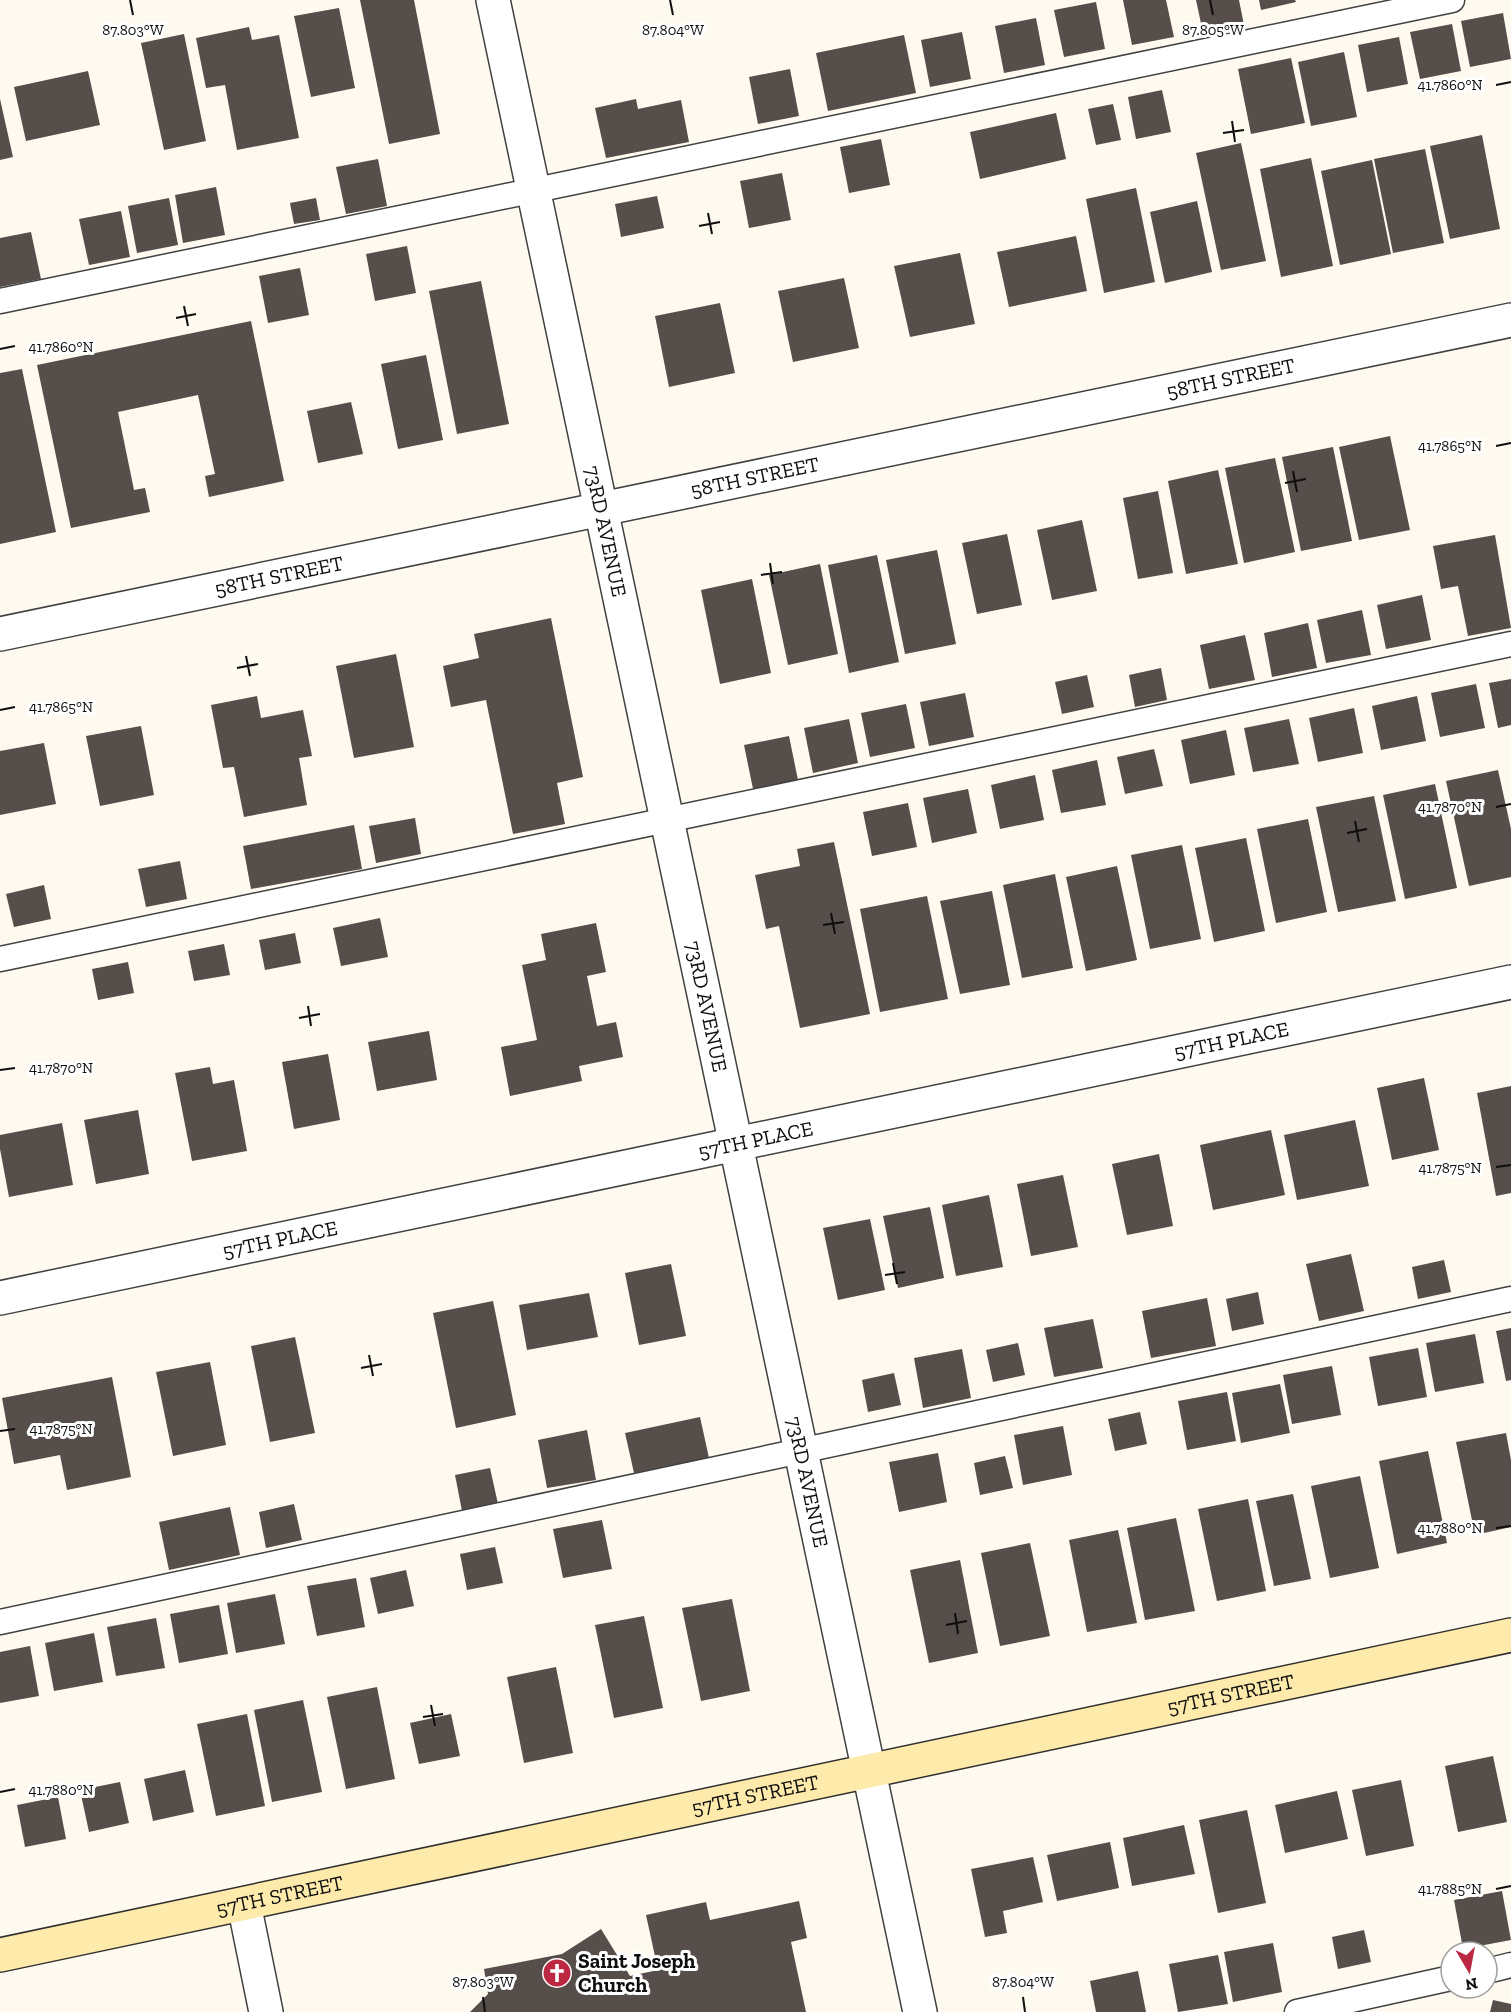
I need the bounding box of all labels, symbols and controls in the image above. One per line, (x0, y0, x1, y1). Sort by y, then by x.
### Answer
text: 87.803°W (102, 21, 164, 39)
text: 87.804°W (642, 21, 704, 39)
text: 87.805°W (1182, 21, 1244, 39)
text: 41.7860°N (1417, 76, 1483, 94)
text: 41.7860°N (28, 338, 94, 356)
street label: 58TH STREET (1164, 352, 1297, 403)
text: 41.7865°N (1418, 437, 1482, 455)
street label: 58TH STREET (688, 451, 821, 502)
street label: 73RD AVENUE (580, 463, 632, 599)
street label: 58TH STREET (212, 550, 345, 601)
text: 41.7865°N (29, 698, 93, 716)
text: 41.7870°N (1418, 798, 1482, 816)
street label: 73RD AVENUE (681, 939, 733, 1074)
street label: 57TH PLACE (1172, 1016, 1291, 1064)
text: 41.7870°N (29, 1059, 93, 1077)
street label: 57TH PLACE (696, 1115, 815, 1164)
text: 41.7875°N (1418, 1159, 1482, 1177)
street label: 57TH PLACE (220, 1215, 340, 1263)
street label: 73RD AVENUE (782, 1414, 834, 1550)
text: 41.7875°N (29, 1420, 93, 1438)
text: 41.7880°N (1417, 1519, 1483, 1537)
street label: 57TH STREET (1165, 1668, 1296, 1719)
street label: 57TH STREET (689, 1769, 821, 1820)
text: 41.7880°N (28, 1781, 94, 1799)
street label: 57TH STREET (214, 1870, 346, 1921)
text: 41.7885°N (1418, 1880, 1482, 1898)
north arrow (1439, 1940, 1499, 2000)
place label: Saint Joseph Church (578, 1948, 696, 1997)
church icon: Saint Joseph Church (541, 1957, 573, 1989)
text: 87.803°W (452, 1973, 514, 1991)
text: 87.804°W (992, 1973, 1054, 1991)
text: N (1464, 1974, 1479, 1995)

